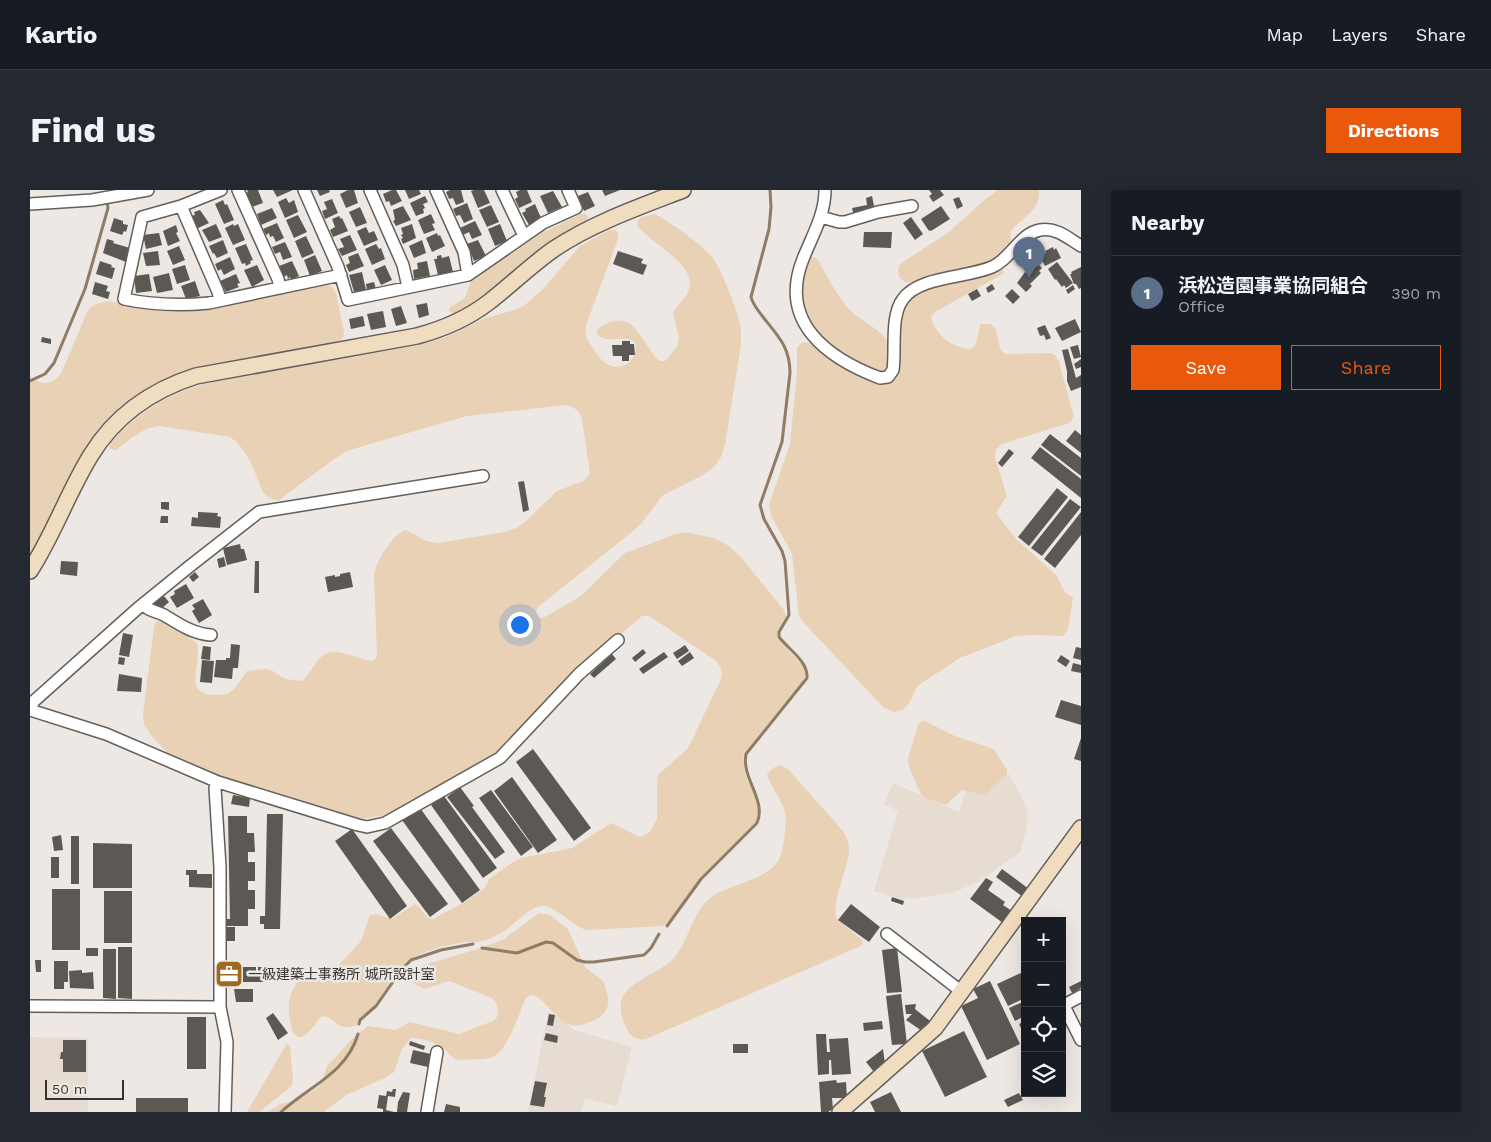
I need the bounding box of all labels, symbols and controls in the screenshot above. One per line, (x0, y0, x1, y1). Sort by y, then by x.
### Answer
text: Kartio (25, 21, 97, 49)
text: Map (1266, 24, 1303, 45)
text: Layers (1331, 24, 1388, 45)
text: Share (1416, 24, 1466, 45)
button: Directions (1326, 108, 1461, 153)
text: Find us (30, 109, 156, 151)
text: Nearby (1131, 210, 1204, 235)
pin: 1 (1013, 237, 1045, 278)
text: 浜松造園事業協同組合 (1178, 274, 1368, 297)
text: 1 (1144, 284, 1150, 303)
text: 390 m (1391, 284, 1441, 303)
text: Office (1178, 297, 1225, 316)
button: Save (1131, 345, 1281, 390)
button: Share (1291, 345, 1441, 390)
your location (507, 612, 533, 638)
map controls (1021, 917, 1066, 1097)
button: + (1021, 917, 1066, 962)
office icon: 一級建築士事務所 城所設計室 (214, 959, 244, 989)
button: − (1021, 962, 1066, 1007)
place label: 一級建築士事務所 城所設計室 (248, 966, 435, 982)
button: locate (1021, 1007, 1066, 1052)
button: layers (1021, 1052, 1066, 1097)
scale bar (45, 1077, 124, 1100)
text: 50 m (52, 1081, 87, 1097)

